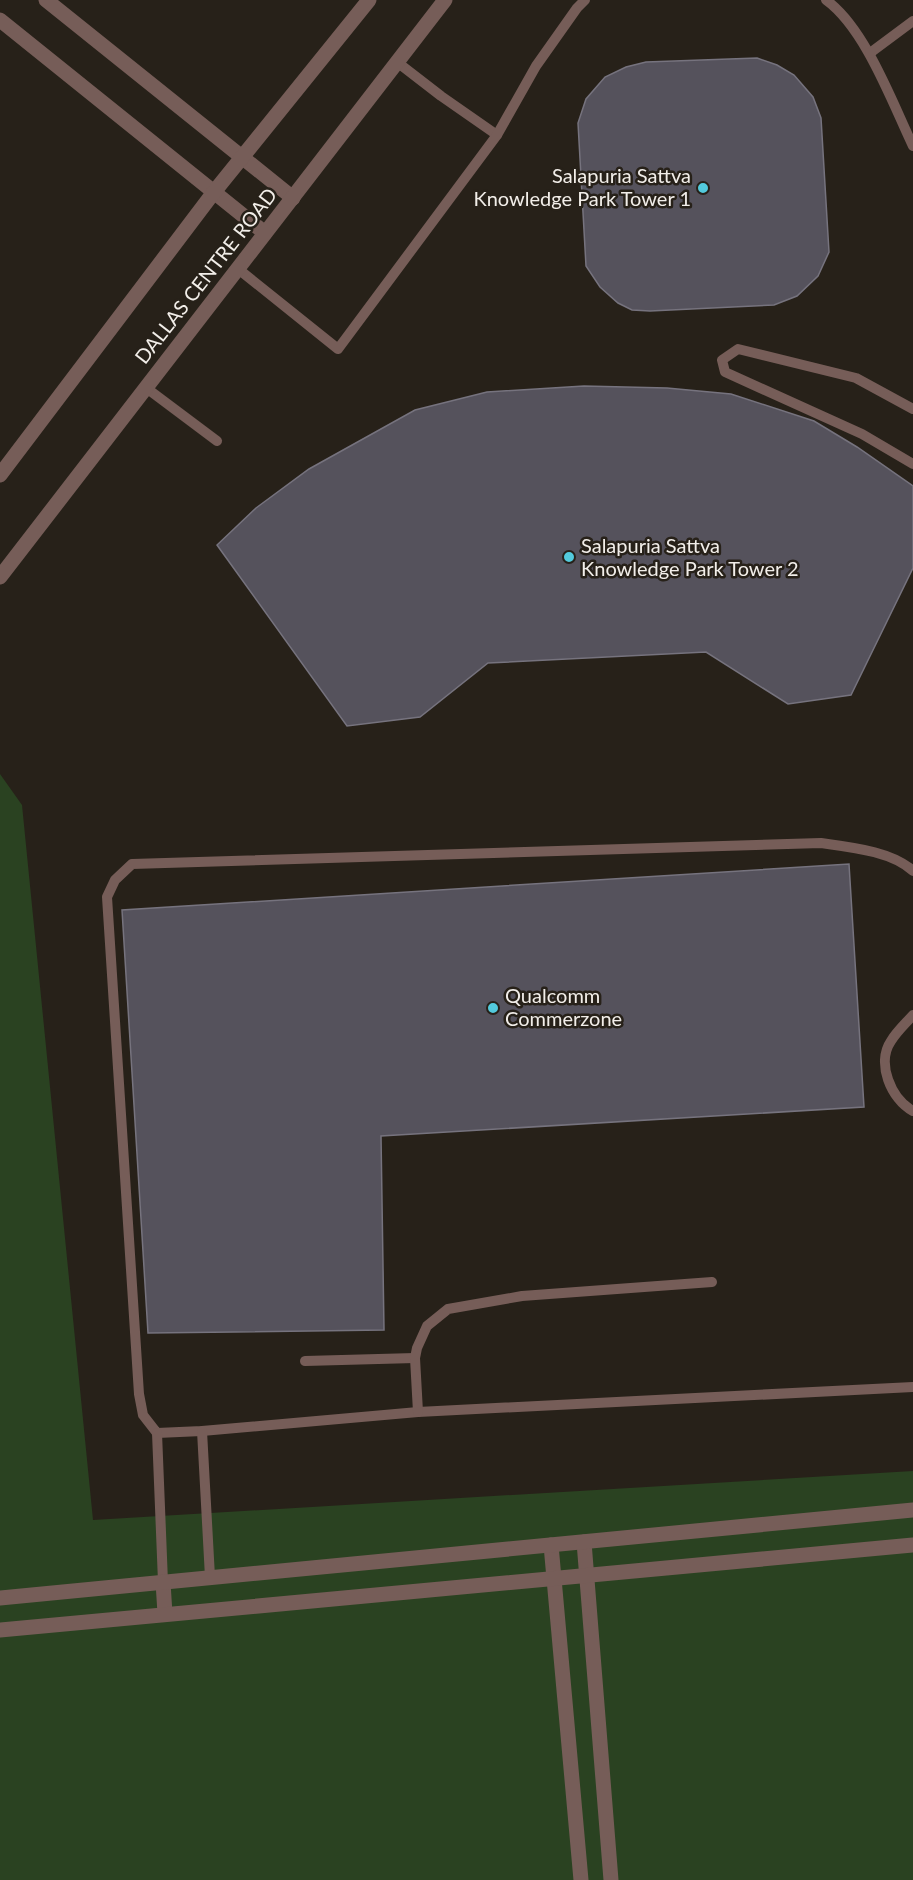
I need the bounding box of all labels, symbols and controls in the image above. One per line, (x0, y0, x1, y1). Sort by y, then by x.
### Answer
place label: Salapuria Sattva Knowledge Park Tower 1 (473, 163, 691, 210)
marker: Salapuria Sattva Knowledge Park Tower 1 (696, 181, 710, 195)
street label: DALLAS CENTRE ROAD (129, 183, 281, 368)
place label: Salapuria Sattva Knowledge Park Tower 2 (581, 533, 799, 580)
marker: Salapuria Sattva Knowledge Park Tower 2 (562, 550, 576, 564)
place label: Qualcomm Commerzone (505, 983, 622, 1030)
marker: Qualcomm Commerzone (486, 1001, 500, 1015)

